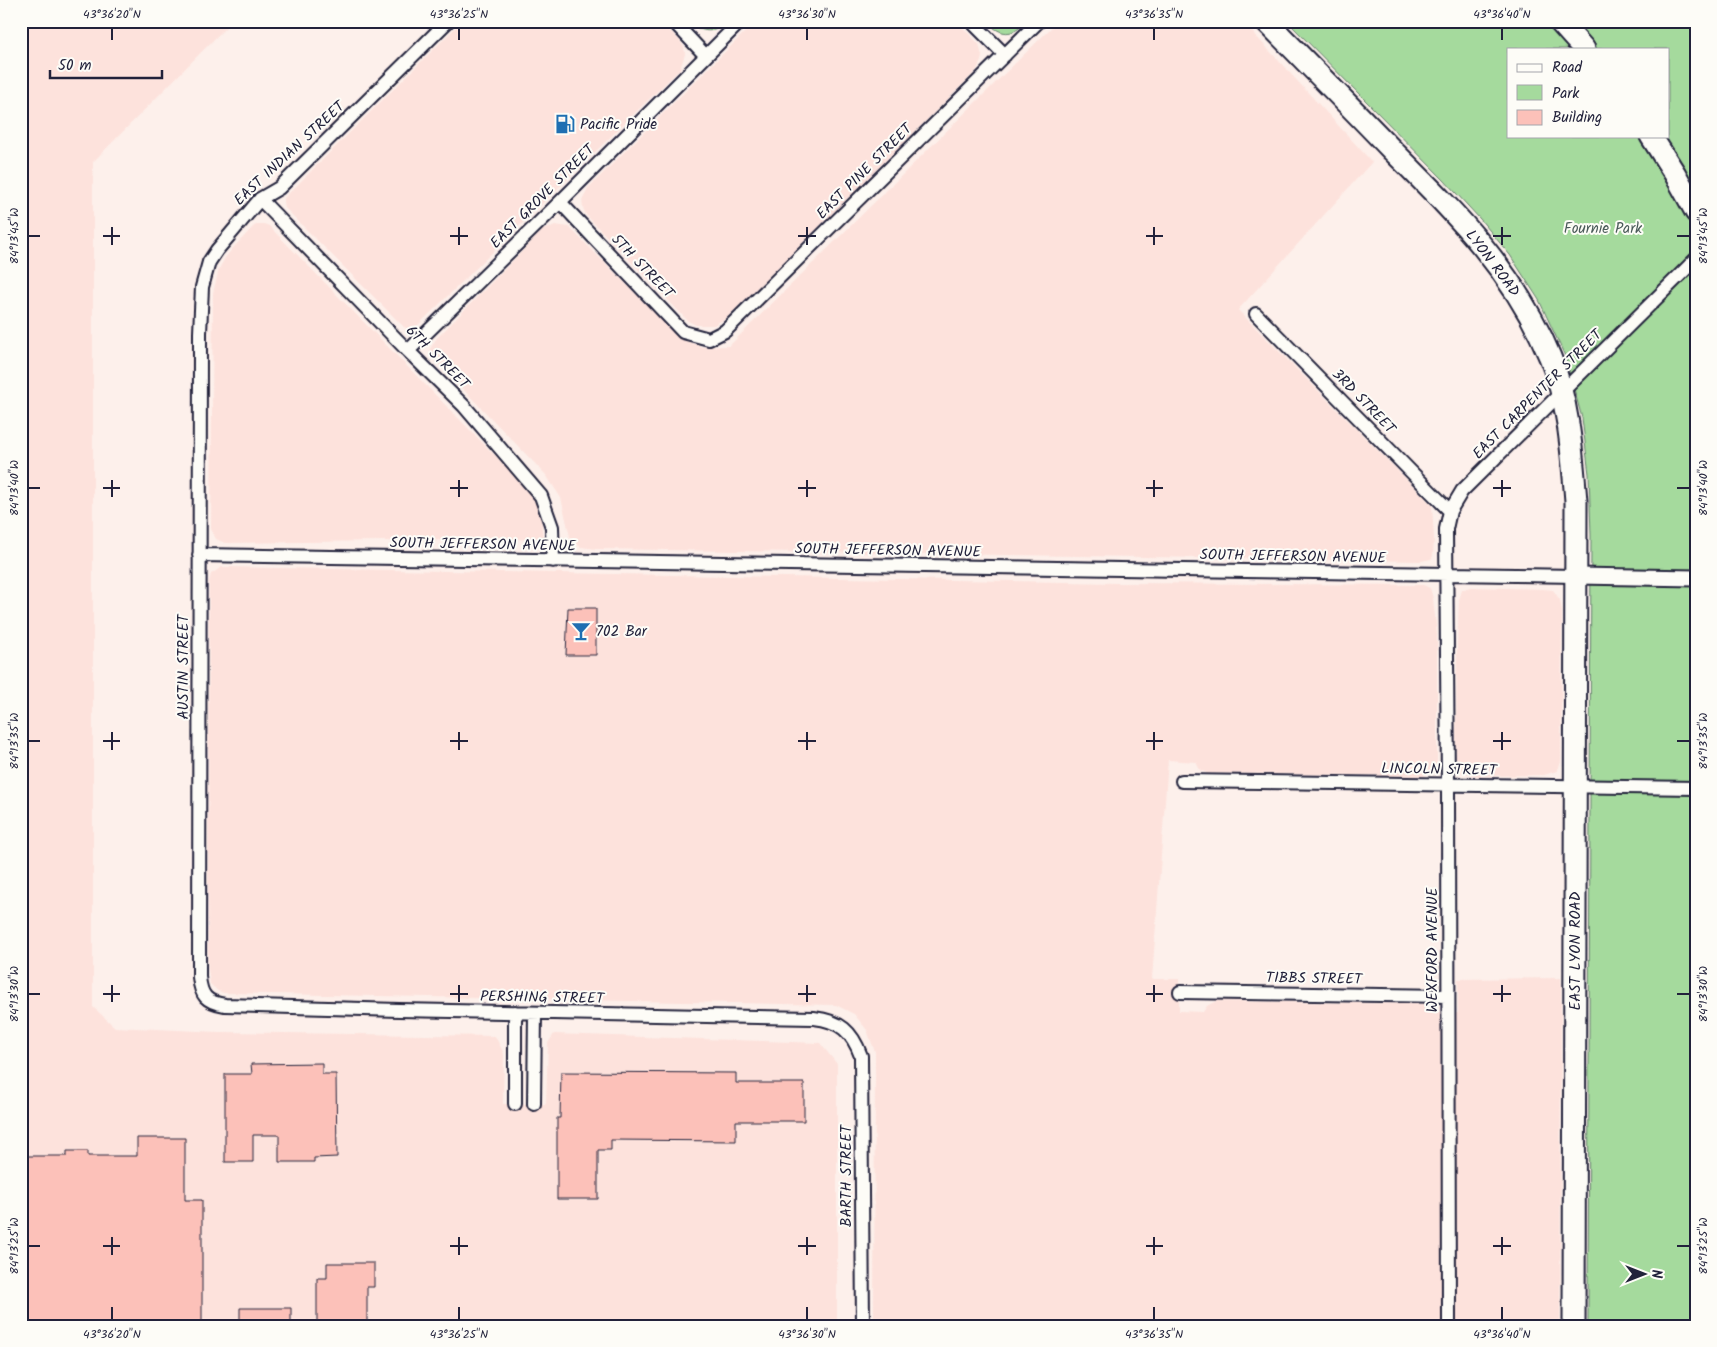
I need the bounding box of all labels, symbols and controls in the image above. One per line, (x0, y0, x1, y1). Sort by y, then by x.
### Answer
text: 43°36'20"N (83, 5, 141, 24)
text: 43°36'25"N (430, 5, 488, 24)
text: 43°36'30"N (778, 5, 836, 24)
text: 43°36'35"N (1125, 5, 1183, 24)
text: 43°36'40"N (1473, 5, 1531, 24)
scale bar (50, 48, 162, 80)
legend (1507, 48, 1670, 138)
text: 50 m (58, 54, 92, 78)
text: Road (1552, 56, 1583, 80)
text: Park (1552, 82, 1580, 106)
street label: EAST INDIAN STREET (229, 94, 352, 212)
text: Building (1552, 106, 1602, 130)
fuel station icon: Pacific Pride (554, 113, 576, 135)
place label: Pacific Pride (580, 113, 657, 137)
street label: EAST PINE STREET (811, 117, 920, 225)
street label: EAST GROVE STREET (485, 137, 602, 255)
text: 84°13'45"W (5, 208, 24, 264)
text: 84°13'45"W (1694, 208, 1713, 264)
park label: Fournie Park (1564, 217, 1643, 241)
street label: LYON ROAD (1459, 225, 1526, 303)
street label: 5TH STREET (605, 229, 681, 306)
street label: 6TH STREET (400, 320, 476, 397)
street label: EAST CARPENTER STREET (1467, 323, 1610, 465)
street label: 3RD STREET (1326, 363, 1402, 441)
text: 84°13'40"W (5, 460, 24, 516)
text: 84°13'40"W (1694, 460, 1713, 516)
street label: SOUTH JEFFERSON AVENUE (390, 531, 578, 559)
street label: SOUTH JEFFERSON AVENUE (795, 537, 983, 565)
street label: SOUTH JEFFERSON AVENUE (1200, 543, 1388, 571)
street label: AUSTIN STREET (172, 612, 196, 720)
bar icon: 702 Bar (570, 620, 592, 642)
place label: 702 Bar (596, 620, 648, 644)
text: 84°13'35"W (5, 713, 24, 769)
text: 84°13'35"W (1694, 713, 1713, 769)
street label: LINCOLN STREET (1381, 757, 1499, 783)
street label: WEXFORD AVENUE (1421, 886, 1445, 1013)
street label: EAST LYON ROAD (1564, 891, 1588, 1010)
text: 84°13'30"W (5, 966, 24, 1022)
street label: TIBBS STREET (1266, 966, 1364, 992)
text: 84°13'30"W (1694, 966, 1713, 1022)
street label: PERSHING STREET (480, 985, 606, 1011)
street label: BARTH STREET (835, 1123, 859, 1227)
text: 84°13'25"W (5, 1217, 24, 1275)
text: 84°13'25"W (1694, 1217, 1713, 1275)
north arrow (1620, 1250, 1670, 1300)
text: N (1645, 1270, 1667, 1279)
text: 43°36'20"N (83, 1325, 141, 1344)
text: 43°36'25"N (430, 1325, 488, 1344)
text: 43°36'30"N (778, 1325, 836, 1344)
text: 43°36'35"N (1125, 1325, 1183, 1344)
text: 43°36'40"N (1473, 1325, 1531, 1344)

